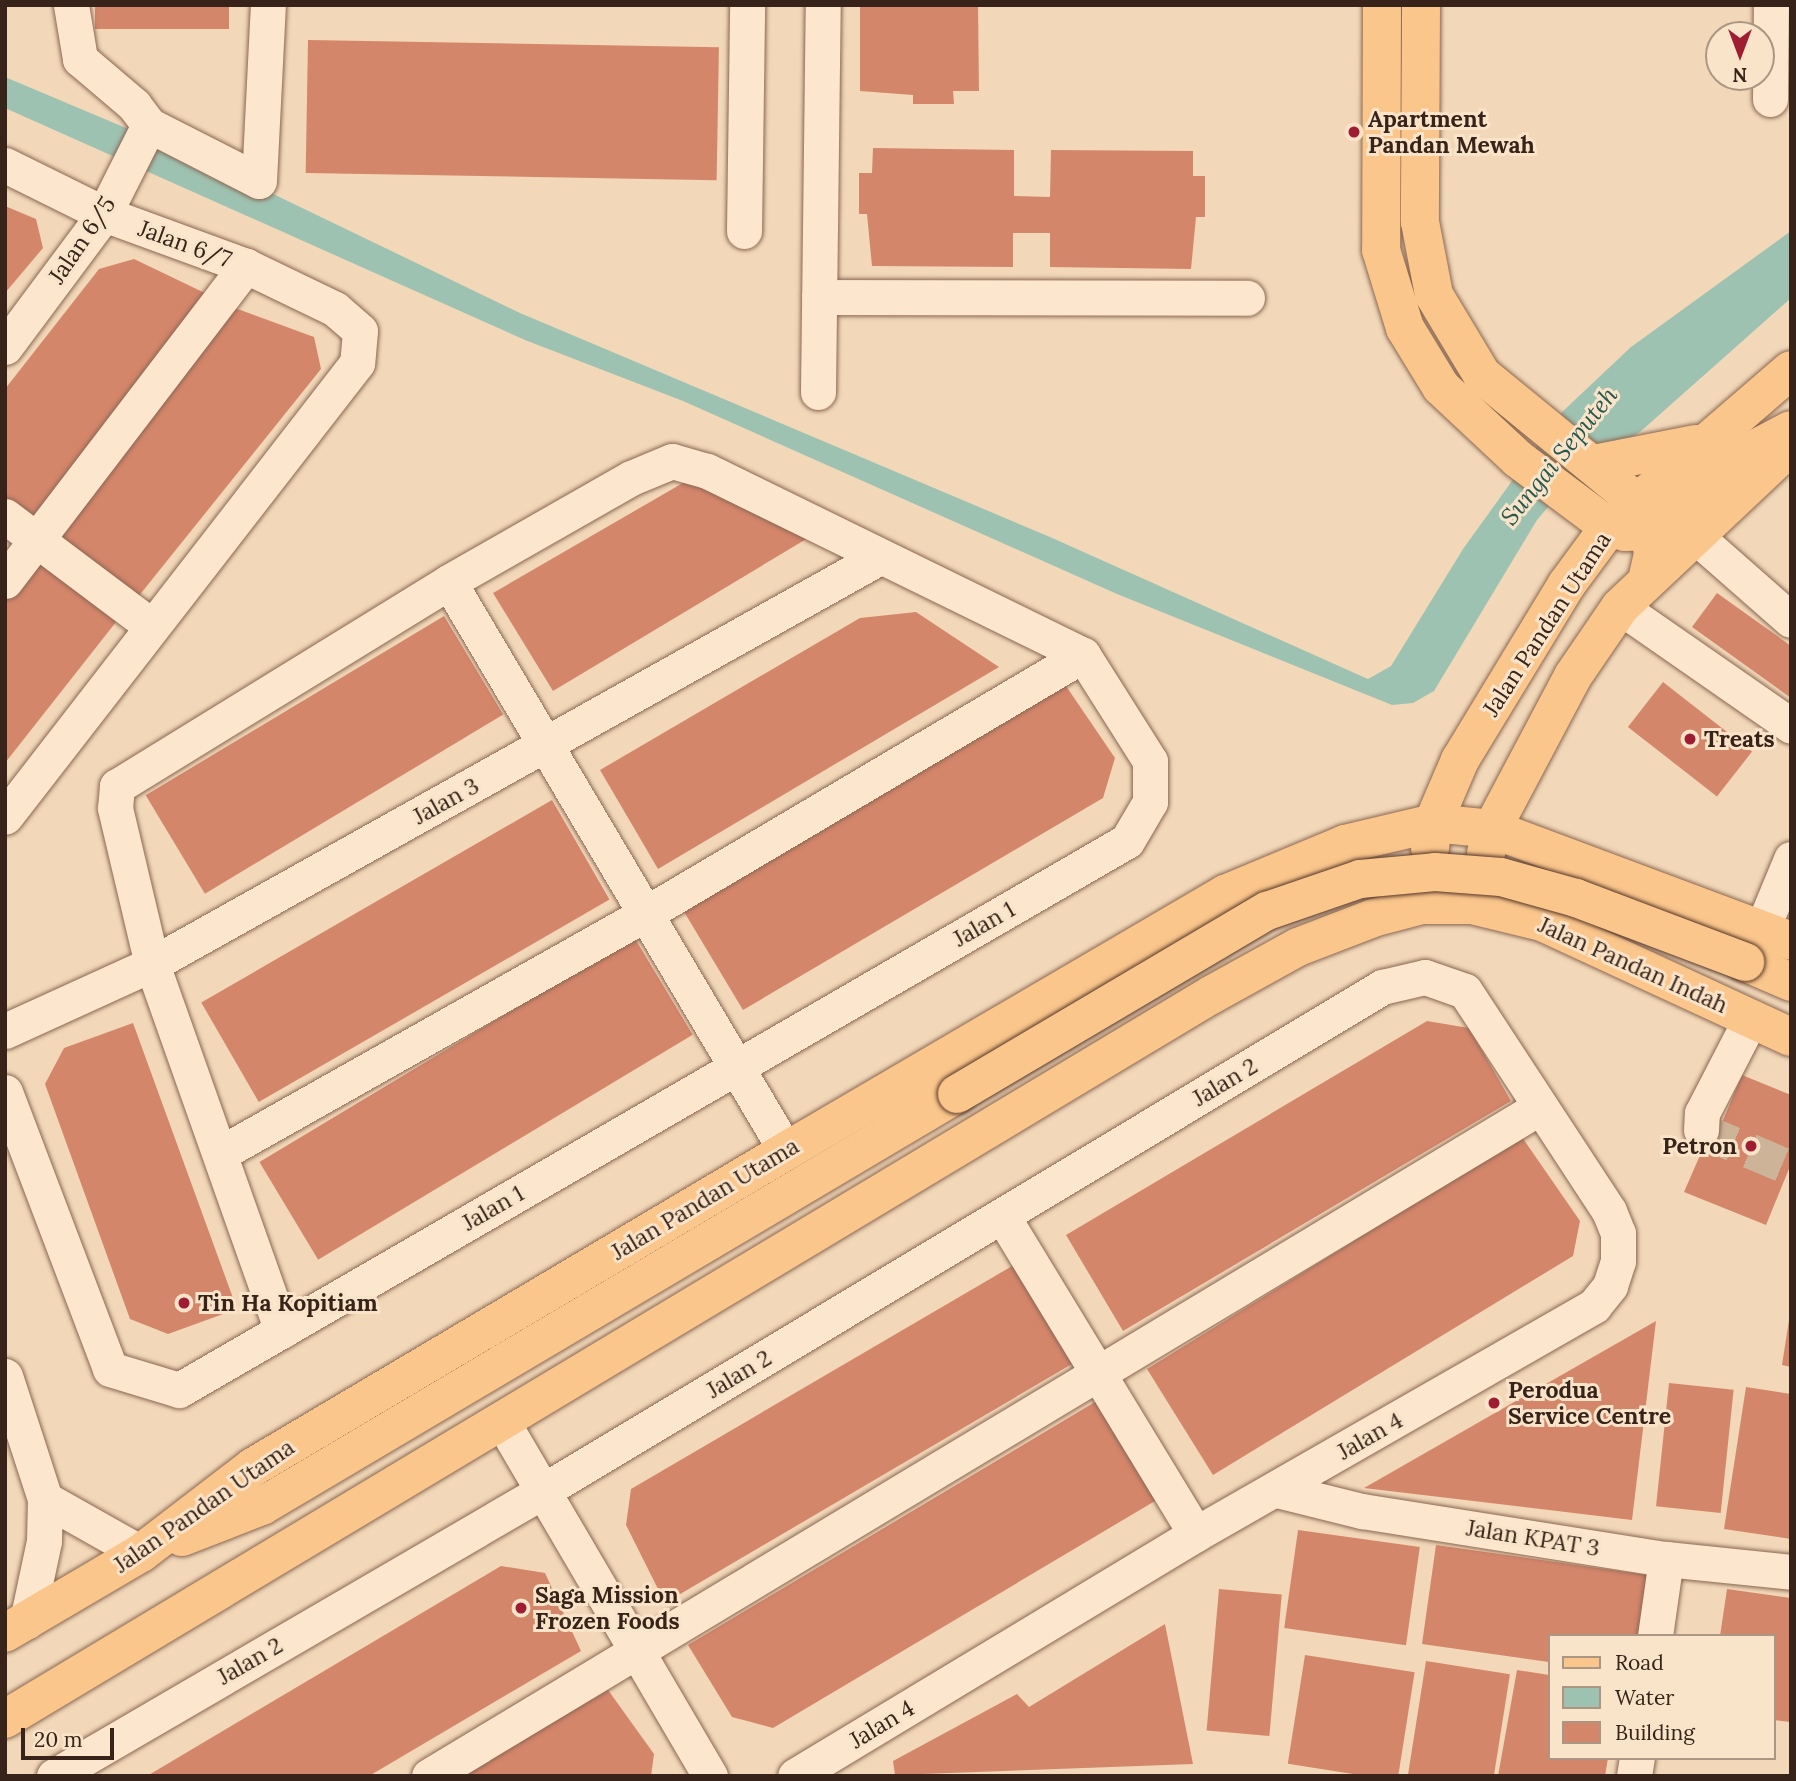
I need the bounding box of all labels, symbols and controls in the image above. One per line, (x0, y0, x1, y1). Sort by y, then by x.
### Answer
north arrow (1705, 21, 1775, 91)
text: N (1733, 63, 1747, 87)
place label: Apartment Pandan Mewah (1368, 105, 1535, 159)
marker: Apartment Pandan Mewah (1346, 124, 1362, 140)
street label: Jalan 6/5 (43, 191, 121, 289)
street label: Jalan 6/7 (135, 214, 235, 274)
water label: Sungai Seputeh (1495, 381, 1623, 531)
street label: Jalan Pandan Utama (1477, 527, 1617, 721)
place label: Treats (1704, 725, 1775, 753)
marker: Treats (1682, 731, 1698, 747)
street label: Jalan 3 (408, 772, 484, 830)
street label: Jalan 1 (948, 895, 1020, 953)
street label: Jalan Pandan Indah (1534, 911, 1732, 1019)
street label: Jalan 2 (1188, 1052, 1262, 1112)
street label: Jalan Pandan Utama (606, 1132, 804, 1266)
place label: Petron (1662, 1132, 1737, 1160)
marker: Petron (1743, 1138, 1759, 1154)
street label: Jalan 1 (457, 1179, 529, 1237)
place label: Tin Ha Kopitiam (198, 1289, 378, 1317)
marker: Tin Ha Kopitiam (176, 1295, 192, 1311)
street label: Jalan 2 (702, 1344, 776, 1404)
place label: Perodua Service Centre (1508, 1376, 1671, 1430)
marker: Perodua Service Centre (1486, 1395, 1502, 1411)
street label: Jalan 4 (1332, 1406, 1408, 1466)
street label: Jalan Pandan Utama (108, 1433, 300, 1579)
street label: Jalan KPAT 3 (1464, 1514, 1602, 1562)
place label: Saga Mission Frozen Foods (535, 1581, 680, 1635)
marker: Saga Mission Frozen Foods (513, 1600, 529, 1616)
street label: Jalan 2 (213, 1631, 287, 1691)
legend (1548, 1634, 1775, 1760)
text: Road (1615, 1649, 1664, 1676)
text: Water (1615, 1684, 1674, 1711)
street label: Jalan 4 (845, 1694, 919, 1754)
scale bar (24, 1714, 117, 1758)
text: Building (1615, 1719, 1695, 1746)
text: 20 m (34, 1726, 83, 1753)

